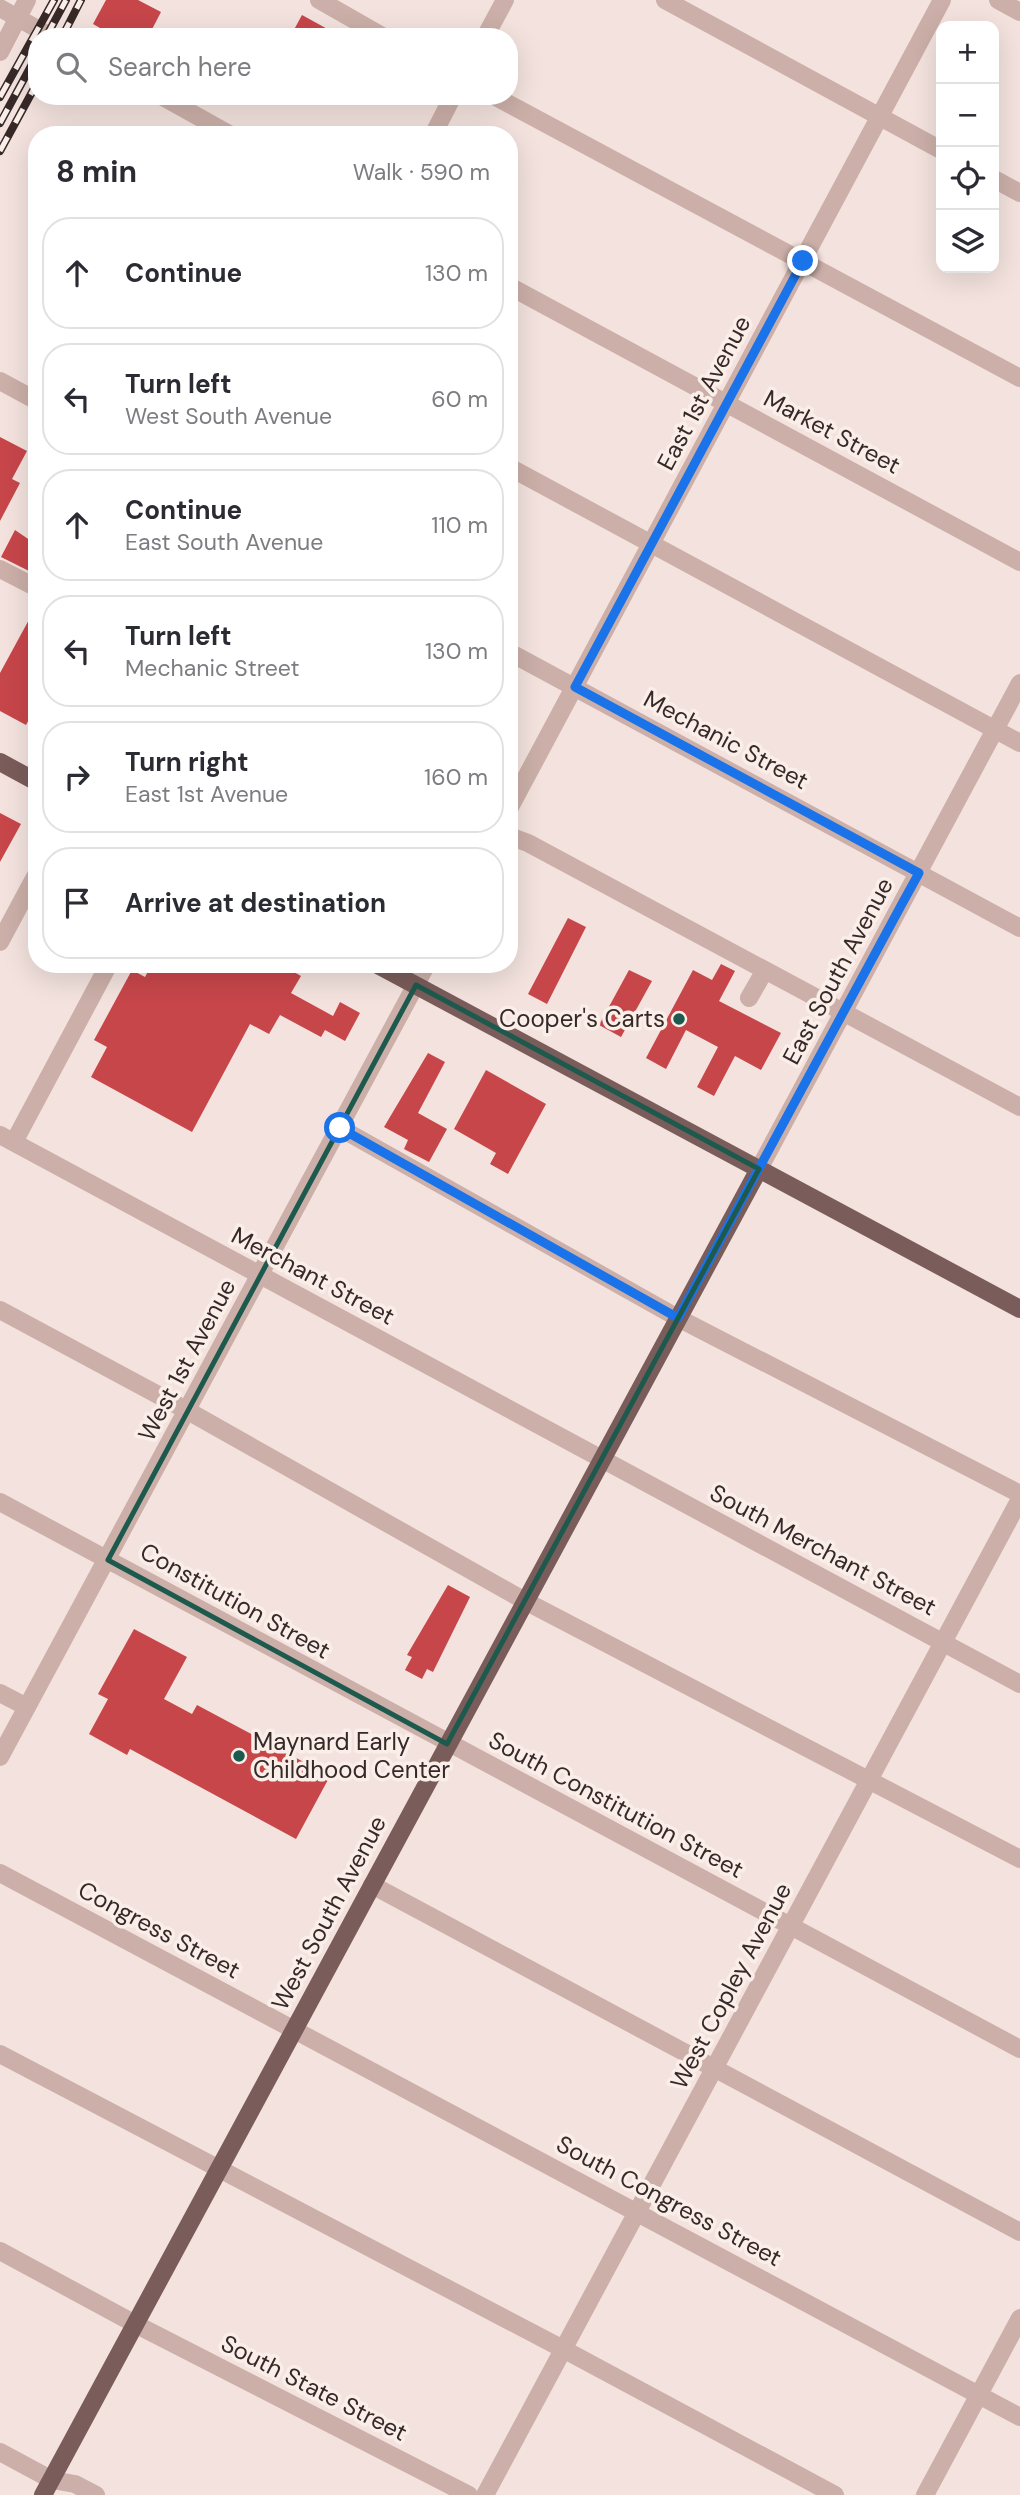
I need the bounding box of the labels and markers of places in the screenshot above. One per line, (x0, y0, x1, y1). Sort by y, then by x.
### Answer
place label: Cooper's Carts (499, 1003, 665, 1034)
marker: Cooper's Carts (671, 1011, 687, 1027)
place label: Maynard Early Childhood Center (253, 1726, 450, 1785)
marker: Maynard Early Childhood Center (231, 1748, 247, 1764)

